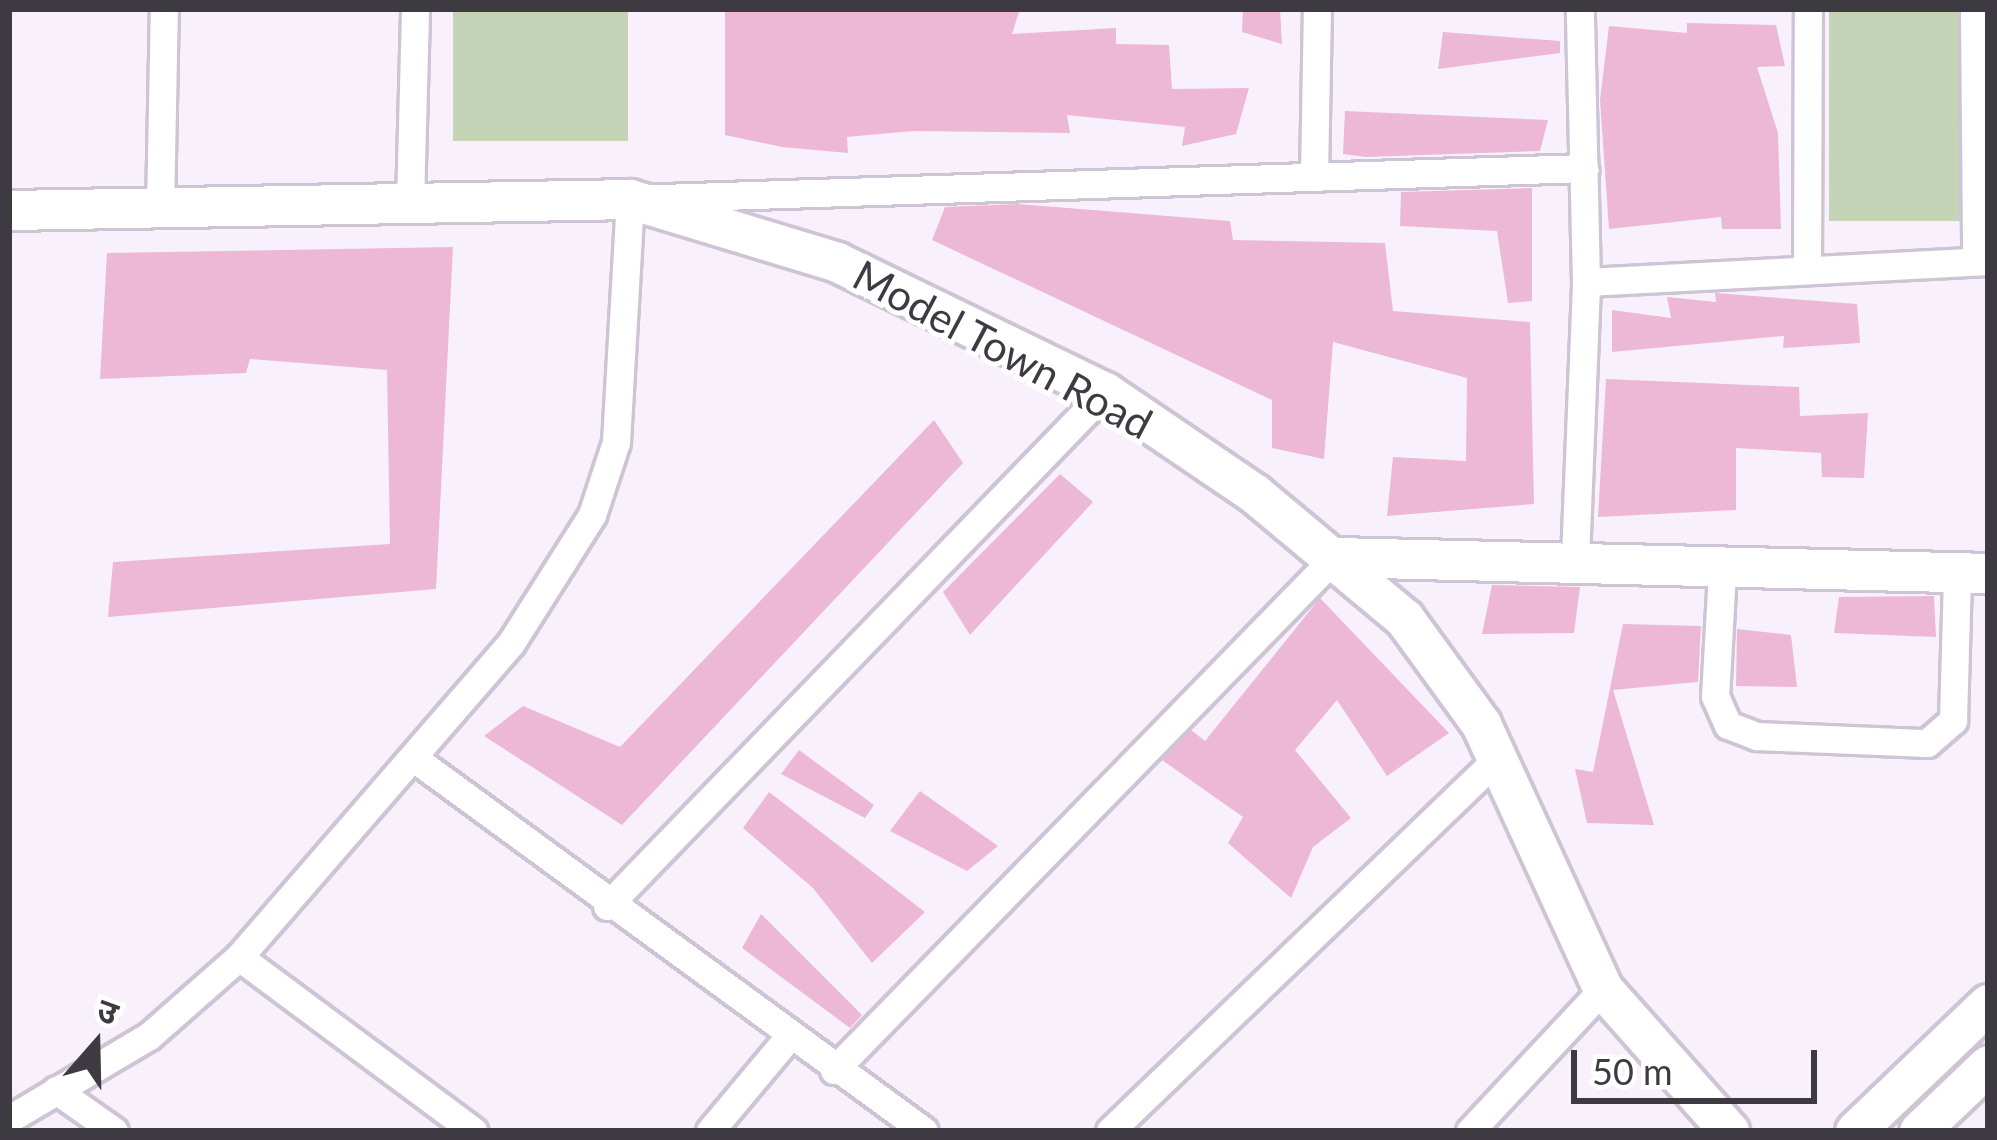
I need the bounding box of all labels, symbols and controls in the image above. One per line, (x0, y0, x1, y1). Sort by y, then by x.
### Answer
street label: Model Town Road (845, 249, 1161, 449)
north arrow (36, 984, 156, 1104)
text: उ (92, 988, 124, 1032)
scale bar (1577, 1026, 1823, 1100)
text: 50 m (1592, 1049, 1673, 1093)

